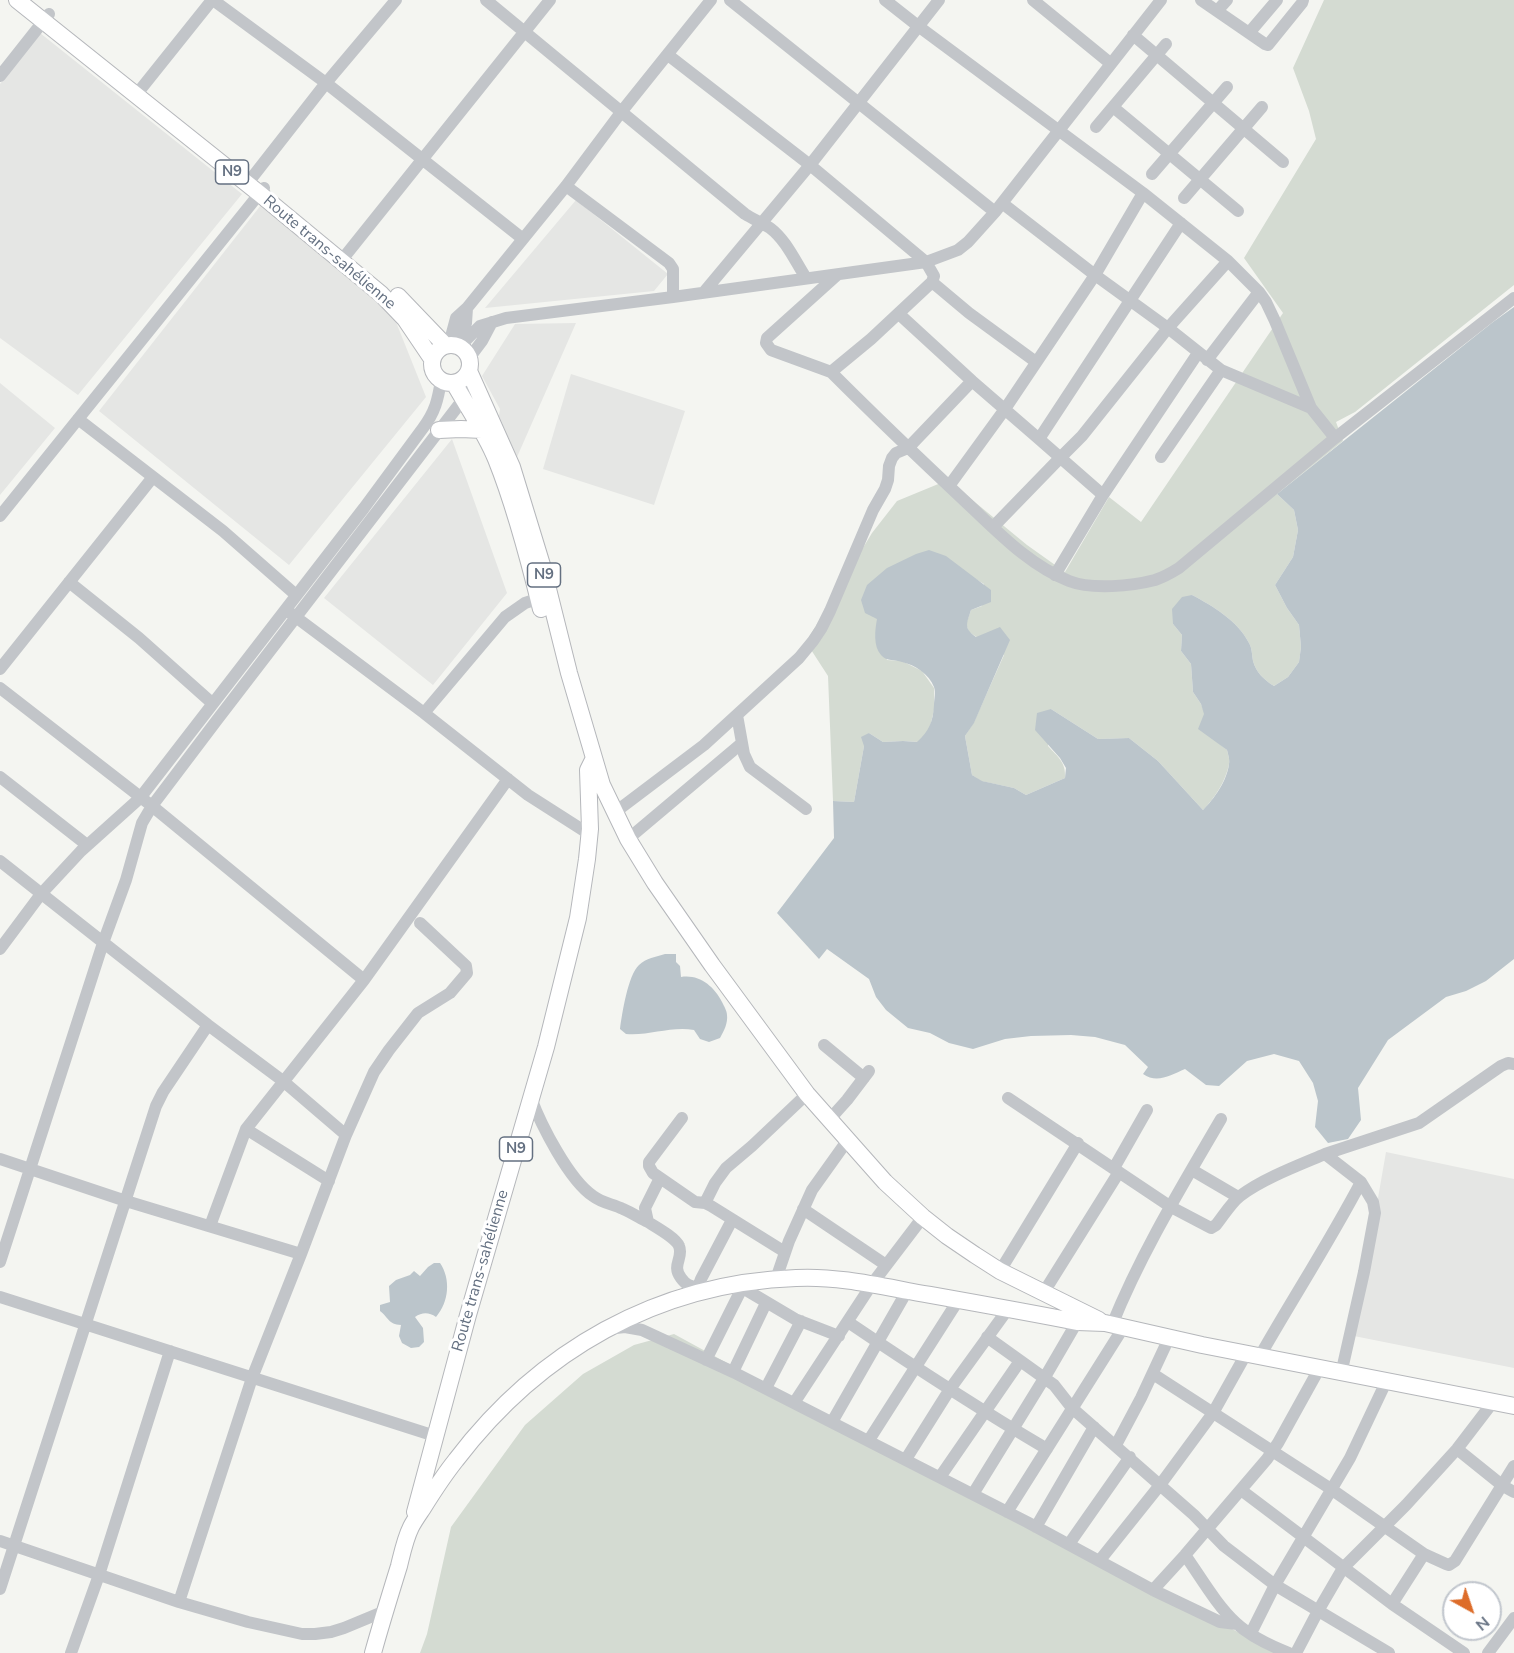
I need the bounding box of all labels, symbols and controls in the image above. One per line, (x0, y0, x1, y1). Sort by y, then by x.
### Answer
road number: N9 (216, 160, 248, 184)
street label: Route trans-sahélienne (259, 192, 399, 314)
road number: N9 (528, 563, 560, 587)
road number: N9 (500, 1137, 532, 1161)
street label: Route trans-sahélienne (449, 1188, 513, 1354)
north arrow (1442, 1581, 1502, 1641)
text: N (1471, 1611, 1494, 1636)

